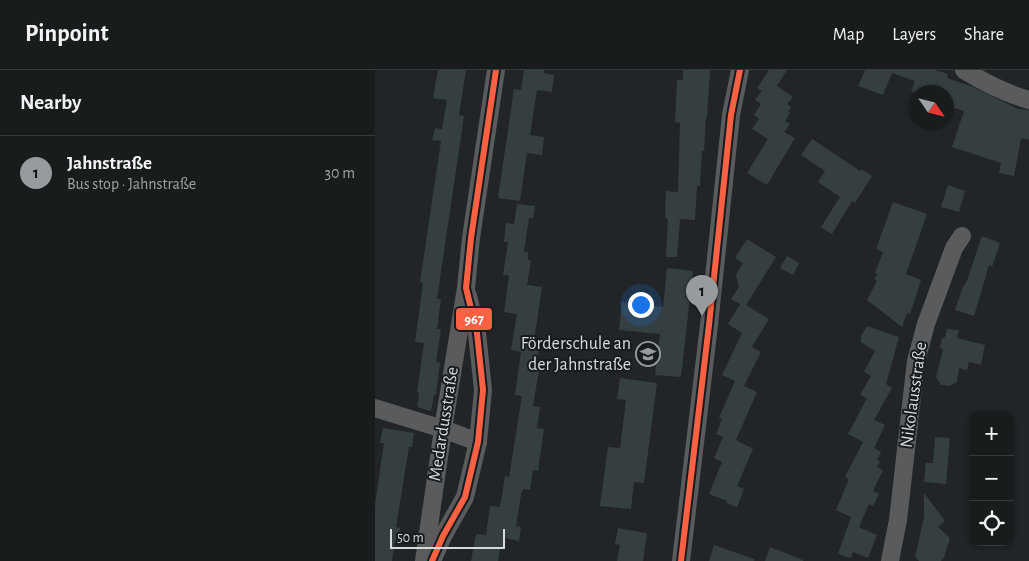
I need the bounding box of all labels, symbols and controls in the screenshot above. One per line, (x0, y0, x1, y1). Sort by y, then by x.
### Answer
text: Pinpoint (25, 22, 109, 46)
text: Map (833, 26, 864, 44)
text: Layers (892, 26, 936, 44)
text: Share (964, 26, 1004, 44)
north arrow (909, 85, 954, 130)
text: Nearby (20, 92, 81, 113)
text: Jahnstraße (67, 154, 152, 173)
text: 1 (33, 165, 39, 181)
text: 30 m (325, 165, 355, 181)
text: Bus stop · Jahnstraße (67, 176, 196, 192)
pin: 1 (686, 275, 718, 316)
your location (628, 292, 654, 318)
line badge: 967 (455, 307, 493, 331)
text: 967 (464, 313, 484, 327)
place label: Förderschule an der Jahnstraße (521, 335, 631, 374)
school or university icon: Förderschule an der Jahnstraße (635, 341, 661, 367)
street label: Nikolausstraße (898, 341, 930, 449)
street label: Medardusstraße (426, 366, 462, 482)
map controls (969, 411, 1014, 546)
button: + (969, 411, 1014, 456)
button: − (969, 456, 1014, 501)
button: locate (969, 501, 1014, 546)
scale bar (390, 526, 505, 549)
text: 50 m (397, 531, 424, 545)

